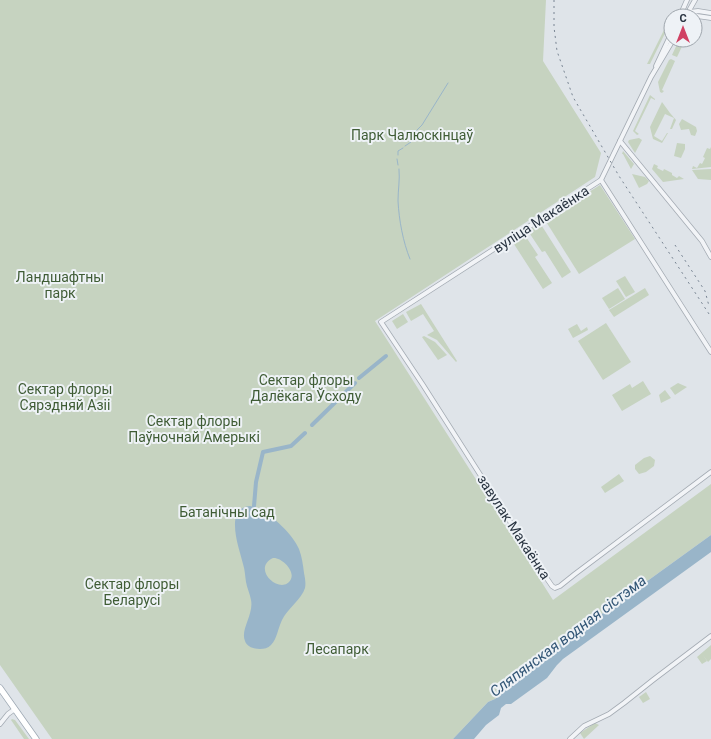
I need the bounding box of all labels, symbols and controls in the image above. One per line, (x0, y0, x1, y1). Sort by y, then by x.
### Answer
north arrow (663, 8, 703, 48)
text: С (679, 12, 687, 25)
park label: Парк Чалюскінцаў (351, 127, 473, 143)
street label: вуліца Макаёнка (490, 182, 592, 256)
park label: Ландшафтны парк (16, 269, 104, 301)
park label: Сектар флоры Далёкага Ўсходу (251, 372, 362, 404)
park label: Сектар флоры Сярэдняй Азіі (18, 381, 112, 413)
park label: Сектар флоры Паўночнай Амерыкі (128, 413, 260, 445)
street label: завулак Макаёнка (474, 472, 554, 582)
park label: Батанічны сад (179, 504, 275, 520)
water label: Сляпянская водная сістэма (486, 571, 650, 701)
park label: Сектар флоры Беларусі (85, 576, 179, 608)
park label: Лесапарк (305, 641, 369, 657)

